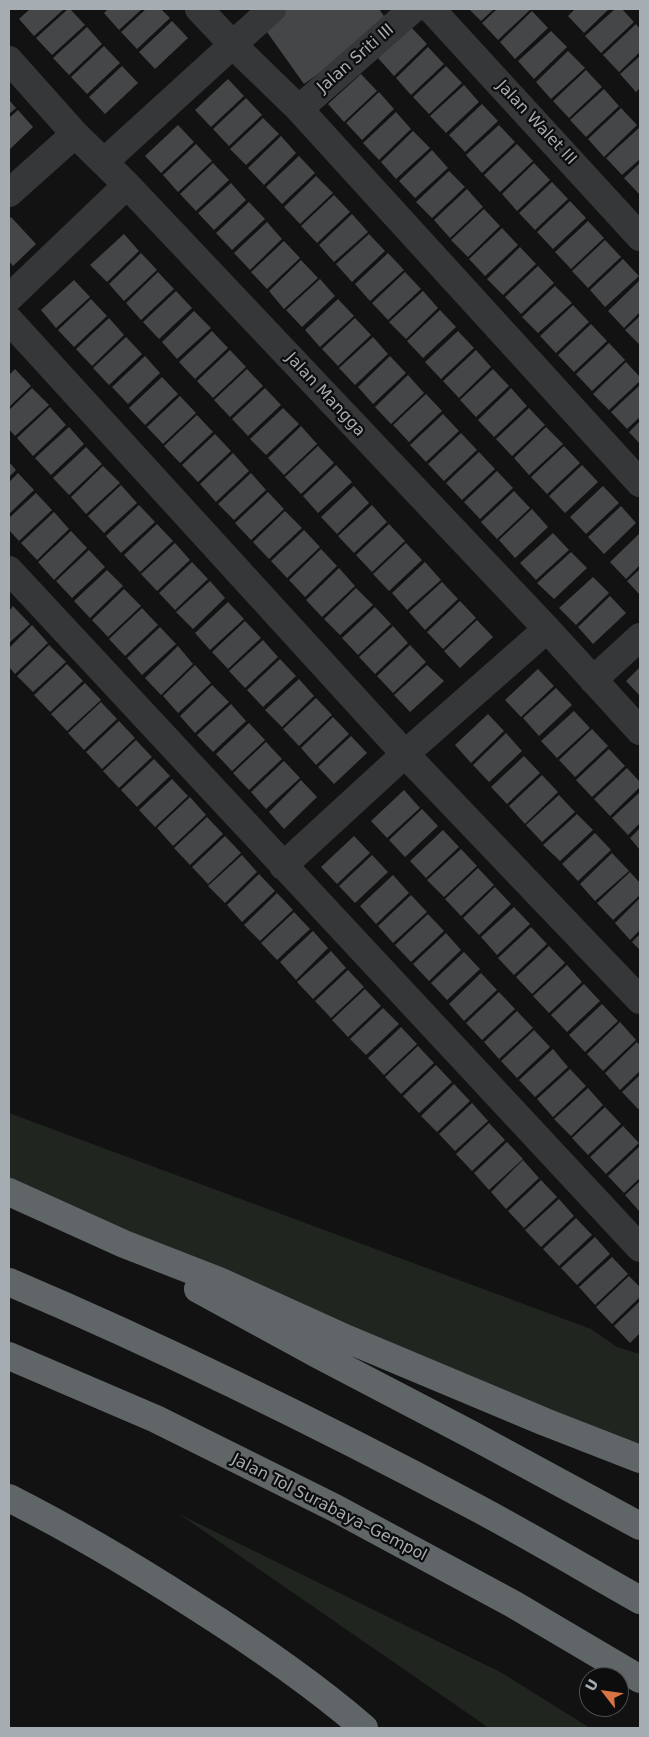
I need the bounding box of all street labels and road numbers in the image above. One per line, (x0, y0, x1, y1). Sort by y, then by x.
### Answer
street label: Jalan Sriti III (314, 21, 398, 97)
street label: Jalan Walet III (492, 77, 580, 169)
street label: Jalan Mangga (281, 349, 369, 441)
street label: Jalan Tol Surabaya–Gempol (228, 1450, 430, 1566)

